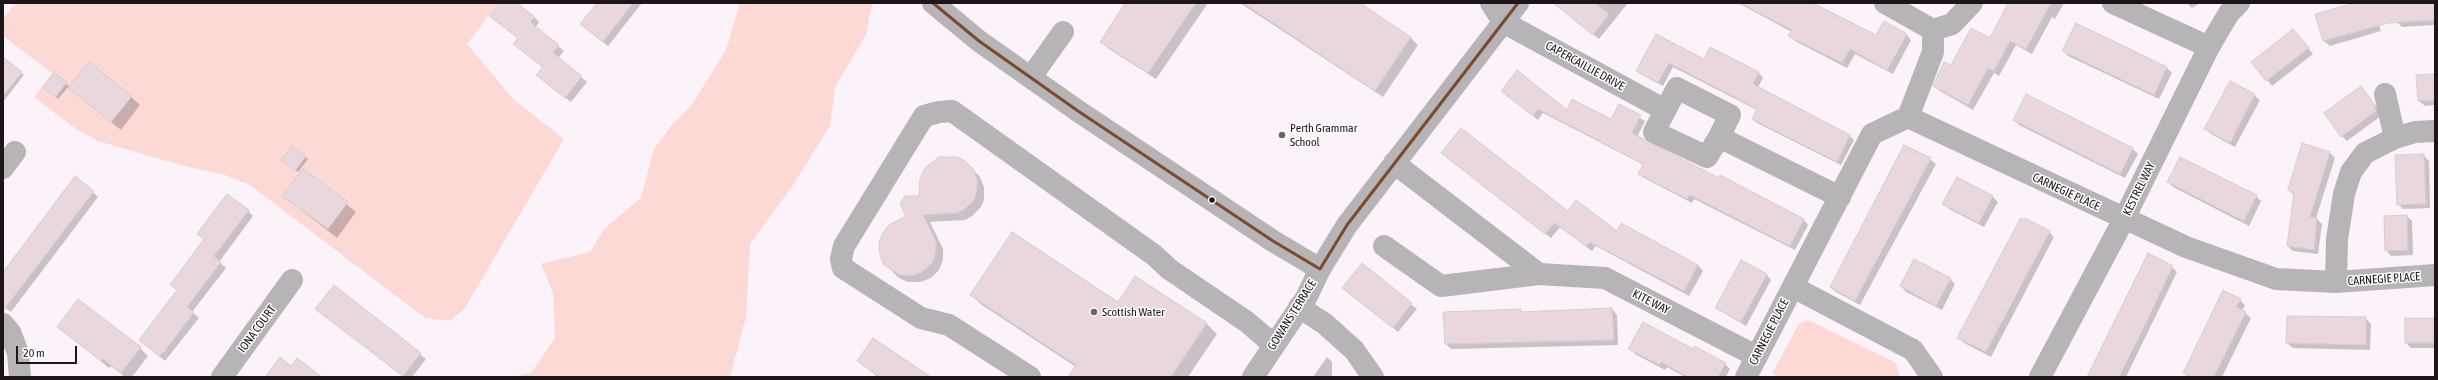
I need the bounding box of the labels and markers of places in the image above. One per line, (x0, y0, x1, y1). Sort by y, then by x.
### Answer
place label: Perth Grammar School (1290, 121, 1357, 149)
marker: Perth Grammar School (1277, 130, 1287, 140)
unlabelled marker (1207, 195, 1217, 205)
place label: Scottish Water (1102, 305, 1165, 319)
marker: Scottish Water (1089, 307, 1099, 317)

